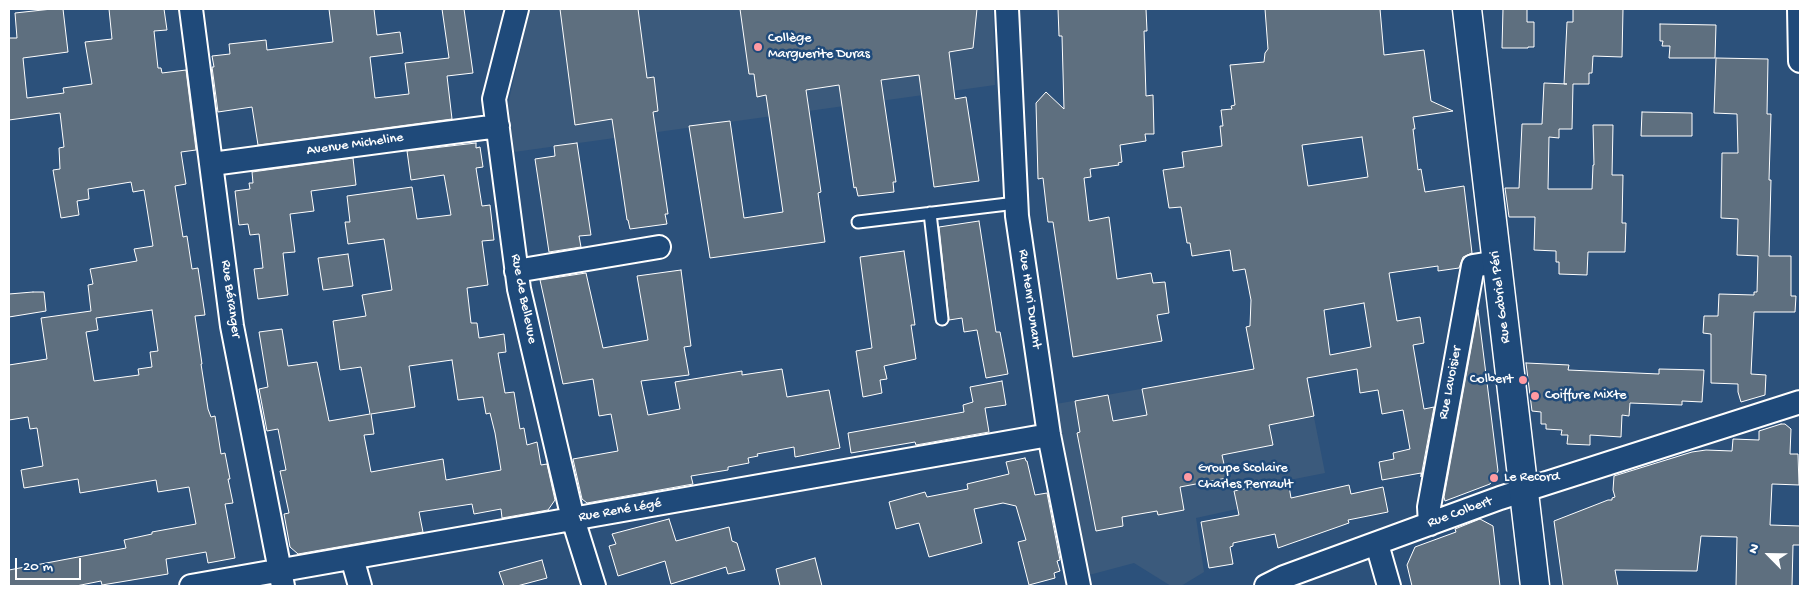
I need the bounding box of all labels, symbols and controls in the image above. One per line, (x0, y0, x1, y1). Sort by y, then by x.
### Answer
place label: Collège Marguerite Duras (768, 31, 870, 64)
marker: Collège Marguerite Duras (752, 41, 764, 53)
street label: Avenue Micheline (305, 130, 405, 160)
street label: Rue Henri Dunant (1014, 248, 1044, 350)
street label: Rue Gabriel Péri (1487, 250, 1515, 344)
street label: Rue de Bellevue (506, 253, 540, 345)
street label: Rue Béranger (216, 259, 244, 339)
street label: Rue Lavoisier (1436, 345, 1466, 421)
place label: Colbert (1470, 372, 1513, 388)
marker: Colbert (1517, 374, 1529, 386)
place label: Coiffure Mixte (1545, 388, 1627, 404)
marker: Coiffure Mixte (1529, 390, 1541, 402)
place label: Groupe Scolaire Charles Perrault (1198, 461, 1293, 494)
place label: Le Record (1504, 470, 1559, 486)
marker: Groupe Scolaire Charles Perrault (1182, 471, 1194, 483)
marker: Le Record (1488, 472, 1500, 484)
street label: Rue Colbert (1425, 494, 1495, 532)
street label: Rue René Légé (577, 495, 663, 527)
north arrow (1744, 530, 1794, 580)
text: N (1745, 541, 1764, 556)
scale bar (18, 548, 84, 580)
text: 20 m (23, 558, 53, 576)

